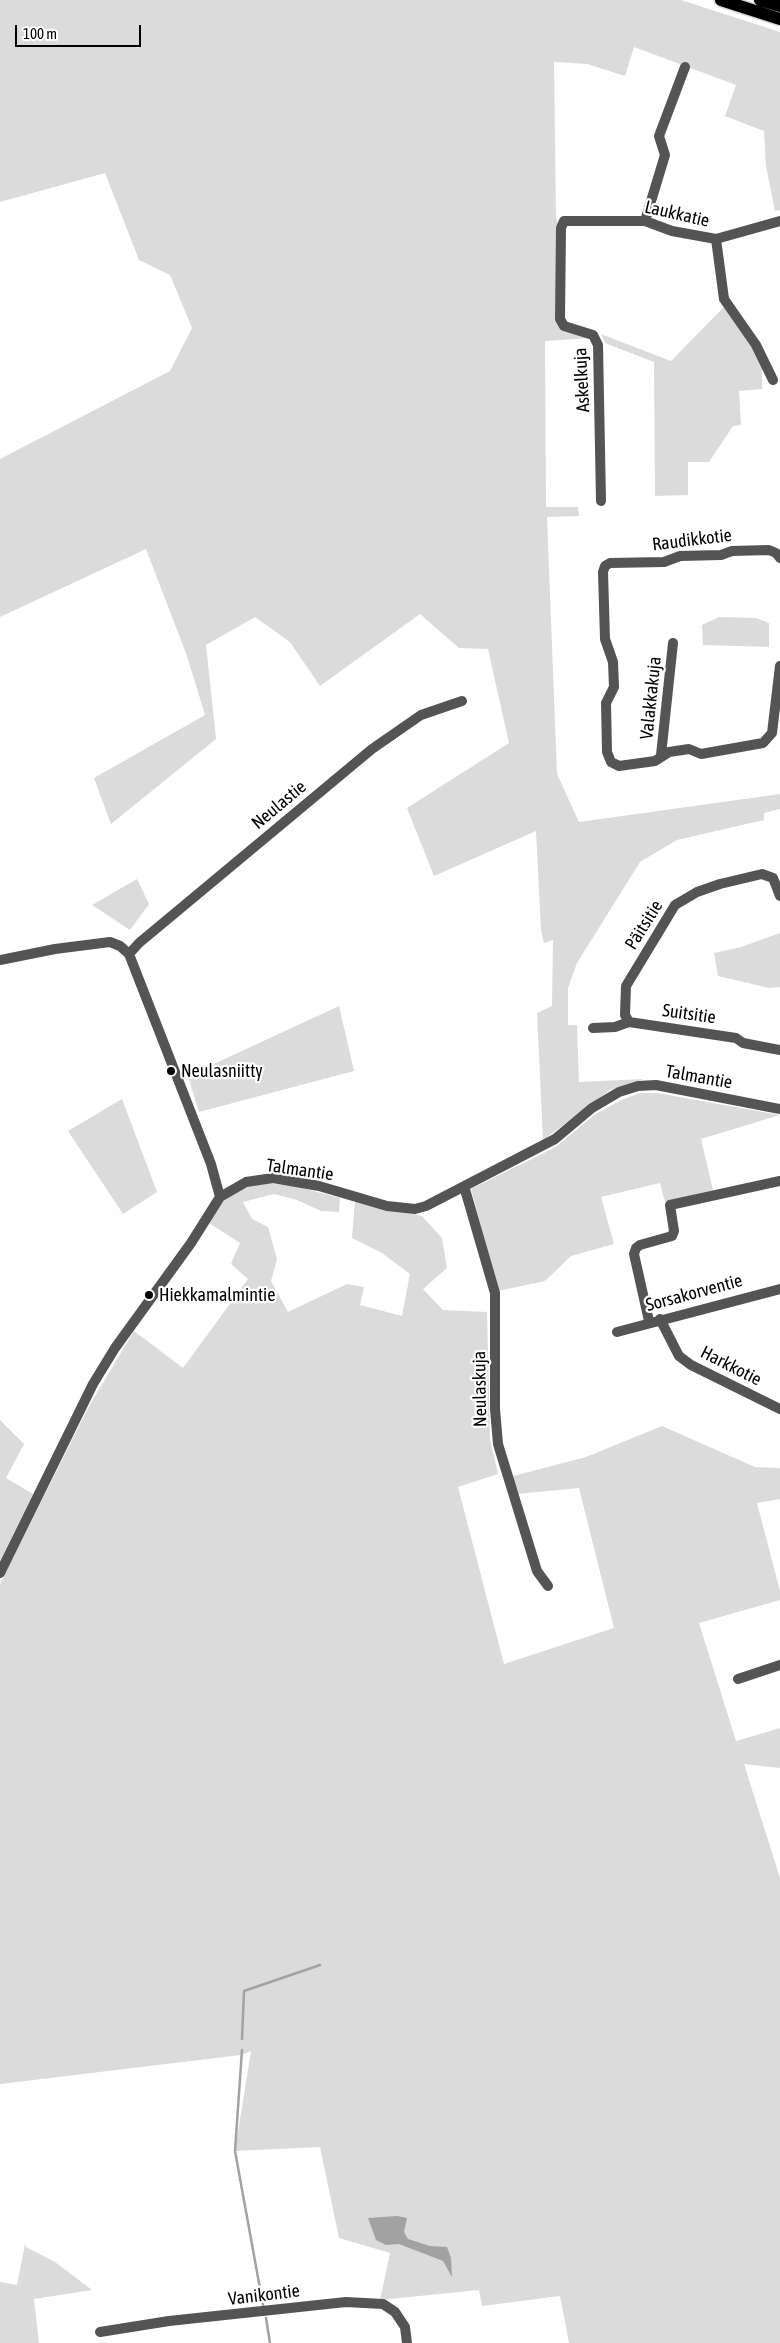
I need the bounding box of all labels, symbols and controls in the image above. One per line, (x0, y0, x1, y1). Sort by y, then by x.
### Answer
scale bar (18, 15, 144, 47)
text: 100 m (23, 25, 57, 42)
street label: Laukkatie (643, 196, 711, 232)
street label: Askelkuja (570, 347, 594, 413)
street label: Raudikkotie (651, 524, 733, 556)
street label: Valakkakuja (636, 656, 666, 740)
street label: Neulastie (247, 776, 311, 834)
street label: Päitsitie (620, 896, 668, 954)
street label: Suitsitie (661, 1000, 717, 1028)
place label: Neulasniitty (181, 1060, 263, 1082)
street label: Talmantie (664, 1061, 734, 1093)
marker: Neulasniitty (165, 1065, 177, 1077)
street label: Talmantie (265, 1155, 335, 1185)
street label: Sorsakorventie (643, 1270, 745, 1316)
place label: Hiekkamalmintie (159, 1284, 275, 1306)
marker: Hiekkamalmintie (143, 1289, 155, 1301)
street label: Harkkotie (697, 1341, 765, 1391)
street label: Neulaskuja (469, 1351, 491, 1427)
street label: Vanikontie (227, 2280, 301, 2310)

